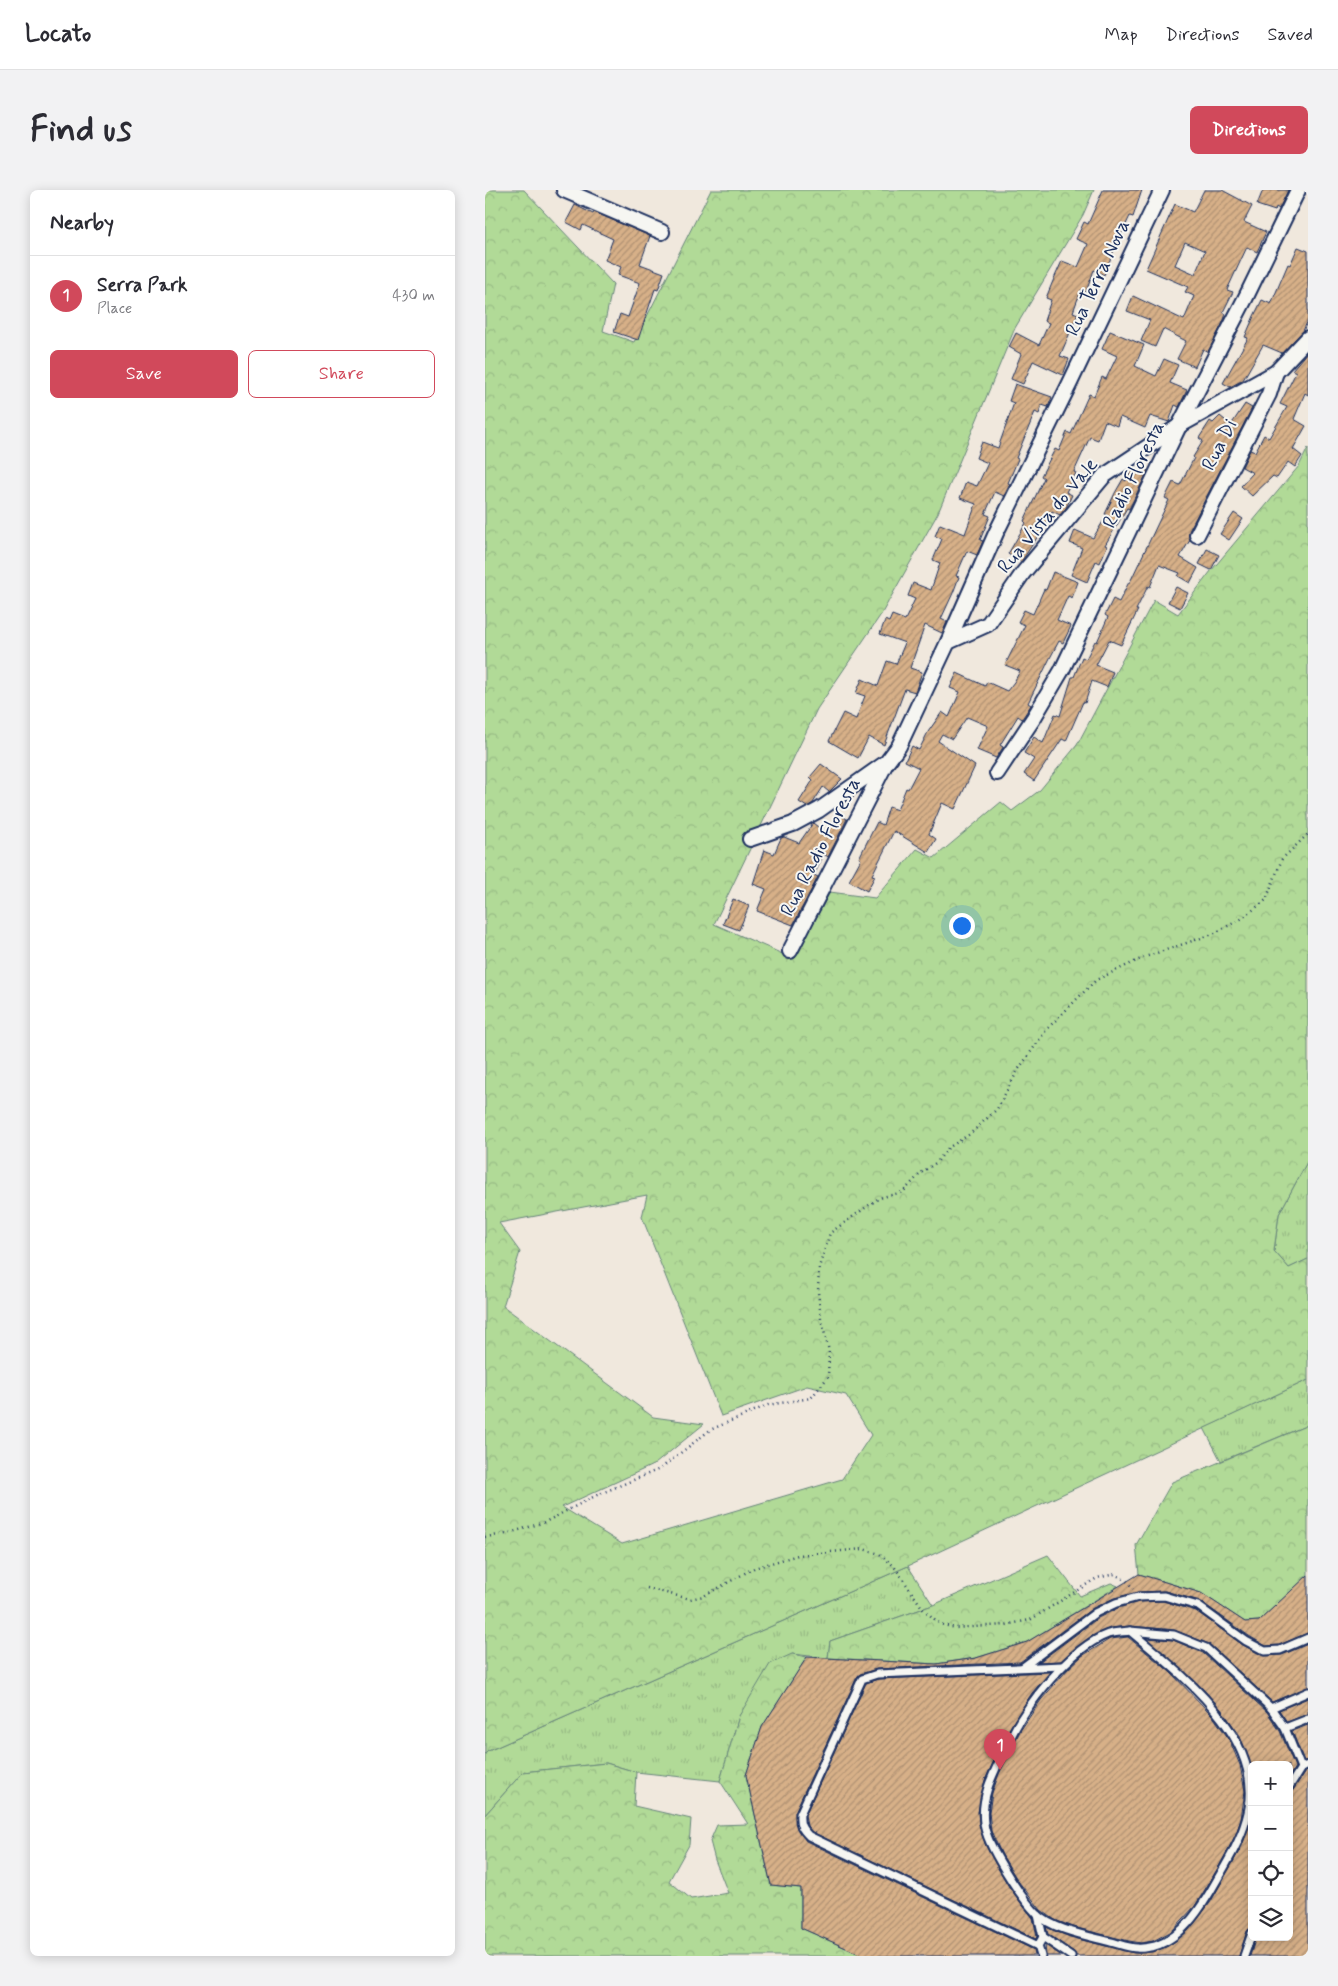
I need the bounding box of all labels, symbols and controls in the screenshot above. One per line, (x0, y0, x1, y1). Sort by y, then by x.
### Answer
text: Locato (25, 19, 91, 50)
text: Map (1105, 23, 1138, 47)
text: Directions (1166, 23, 1240, 47)
text: Saved (1268, 23, 1313, 47)
button: Directions (1190, 106, 1308, 154)
text: Find us (30, 107, 132, 153)
text: Nearby (50, 209, 114, 237)
street label: Rua Terra Nova (1059, 215, 1137, 341)
text: Serra Park (97, 273, 188, 298)
text: 1 (62, 285, 70, 306)
text: 430 m (392, 285, 435, 306)
text: Place (97, 298, 132, 319)
button: Save (50, 350, 238, 398)
button: Share (248, 350, 435, 398)
street label: Rua Di (1196, 415, 1244, 475)
street label: Radio Floresta (1096, 417, 1172, 533)
street label: Rua Vista do Vale (991, 452, 1105, 580)
street label: Rua Radio Floresta (774, 773, 868, 921)
your location (949, 913, 975, 939)
pin: 1 (984, 1729, 1016, 1770)
map controls (1248, 1761, 1293, 1941)
button: + (1248, 1761, 1293, 1806)
button: − (1248, 1806, 1293, 1851)
button: locate (1248, 1851, 1293, 1896)
button: layers (1248, 1896, 1293, 1941)

